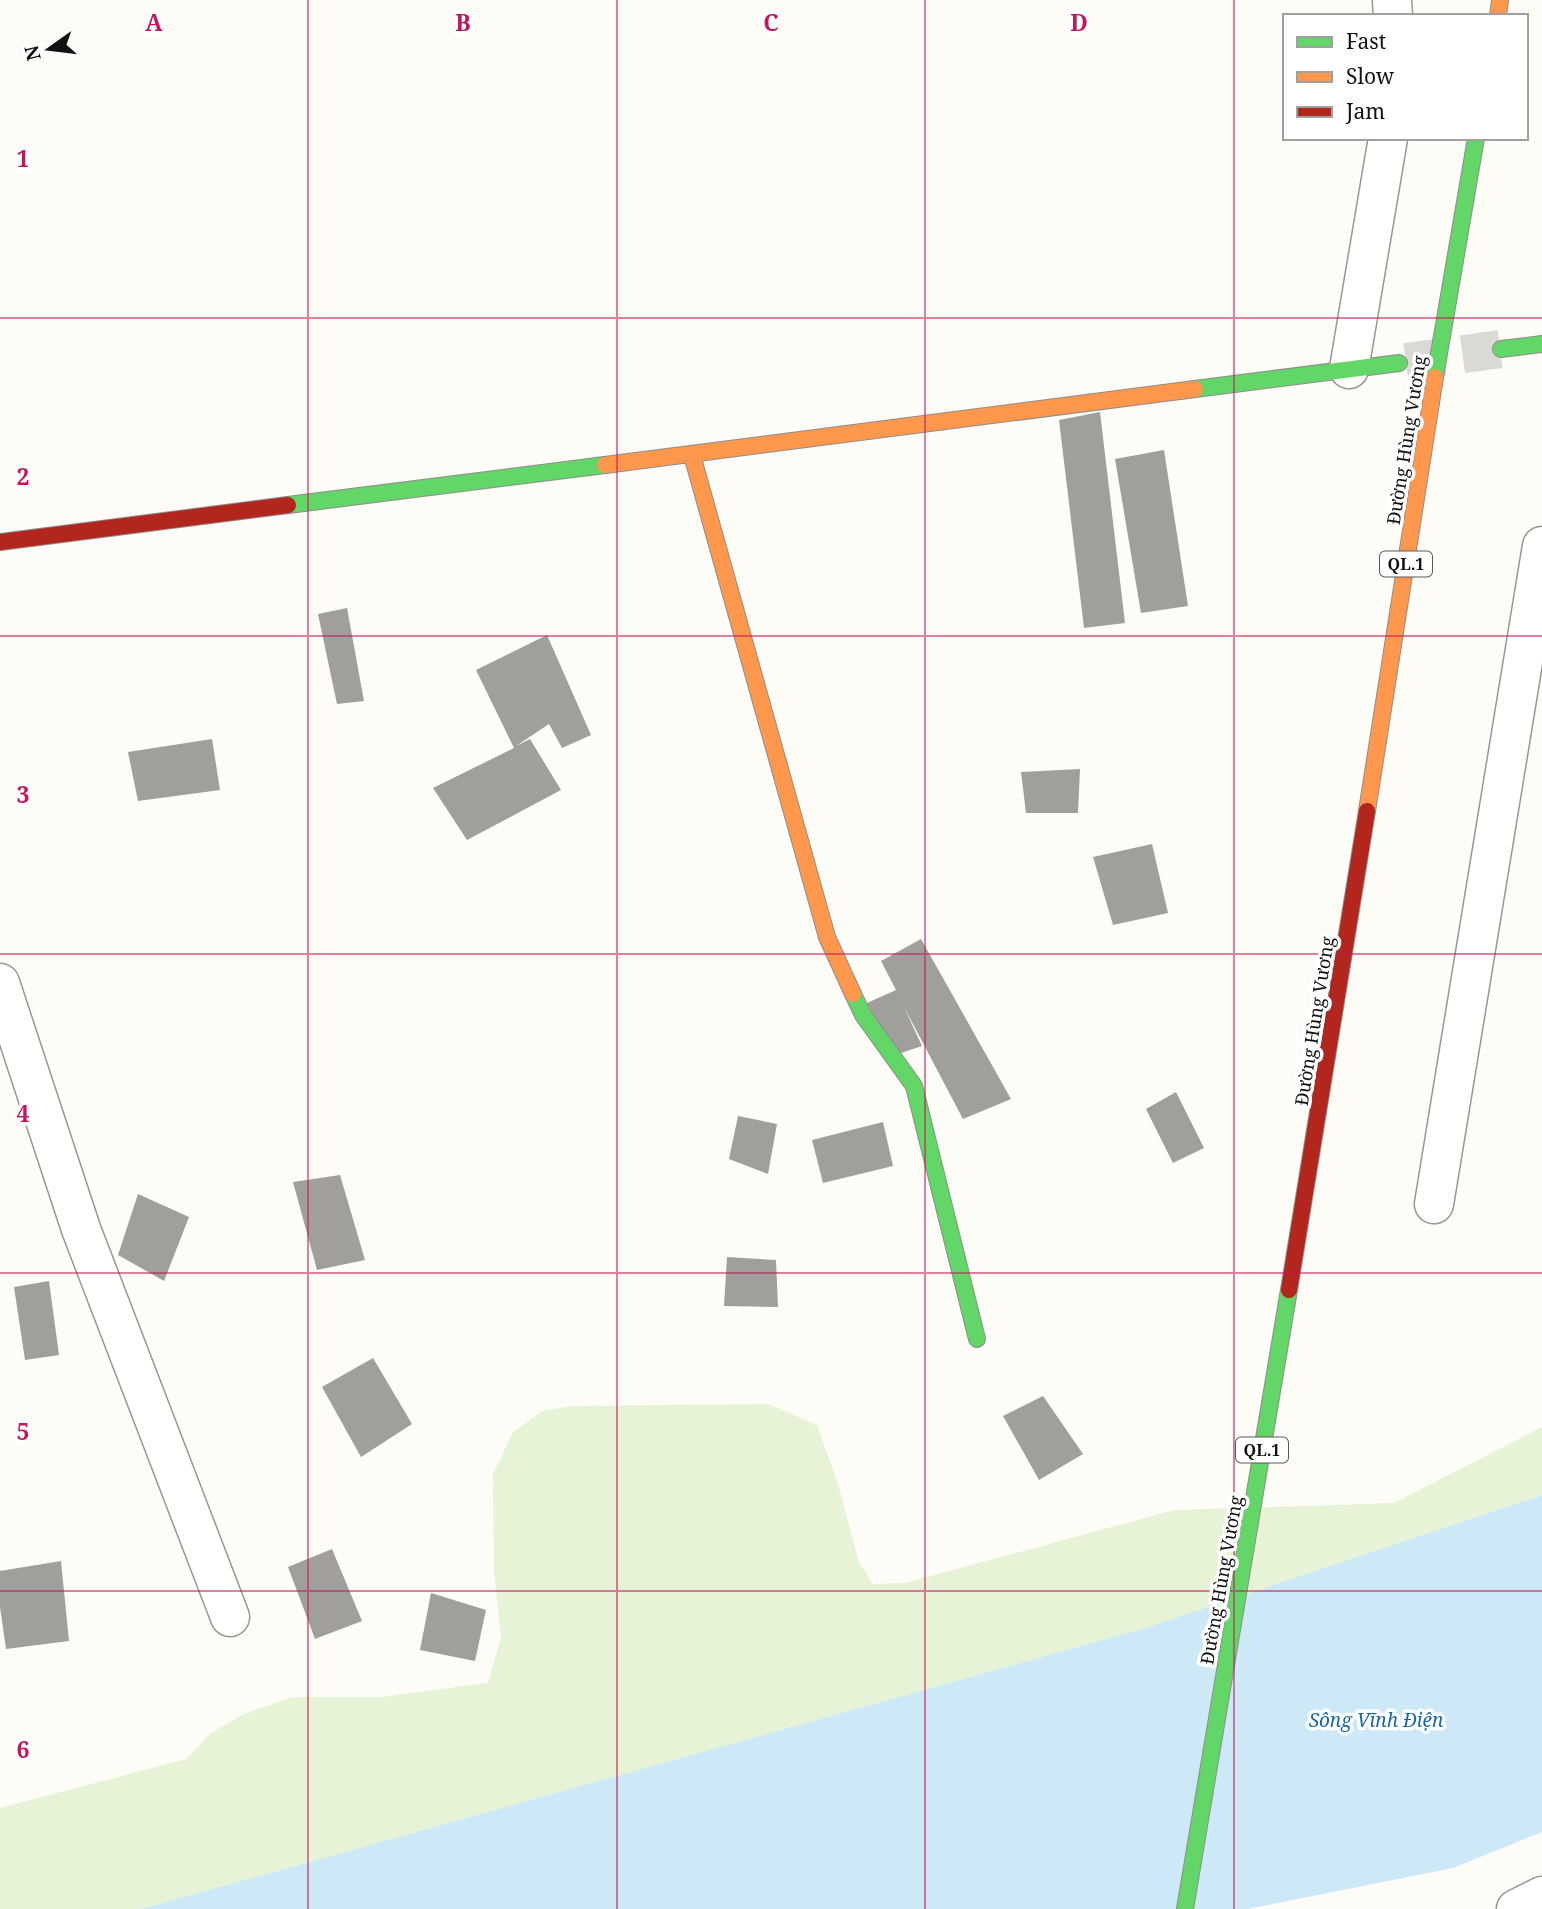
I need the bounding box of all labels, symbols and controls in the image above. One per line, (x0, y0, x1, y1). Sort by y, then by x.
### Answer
text: A (145, 6, 163, 38)
text: B (455, 6, 471, 38)
text: C (763, 6, 779, 38)
text: D (1070, 6, 1088, 38)
north arrow (14, 14, 84, 84)
legend (1283, 14, 1528, 140)
text: Fast (1346, 27, 1386, 55)
text: N (18, 43, 47, 64)
text: Slow (1346, 62, 1395, 90)
text: Jam (1345, 97, 1385, 125)
text: 1 (17, 142, 30, 174)
street label: Đường Hùng Vương (1381, 353, 1431, 526)
text: 2 (17, 460, 30, 492)
road number: QL.1 (1380, 552, 1432, 576)
text: 3 (17, 778, 30, 810)
street label: Đường Hùng Vương (1289, 934, 1339, 1107)
text: 4 (17, 1097, 30, 1129)
text: 5 (17, 1415, 30, 1447)
road number: QL.1 (1236, 1438, 1288, 1462)
street label: Đường Hùng Vương (1194, 1493, 1248, 1666)
water label: Sông Vĩnh Điện (1309, 1707, 1444, 1733)
text: 6 (17, 1733, 30, 1765)

